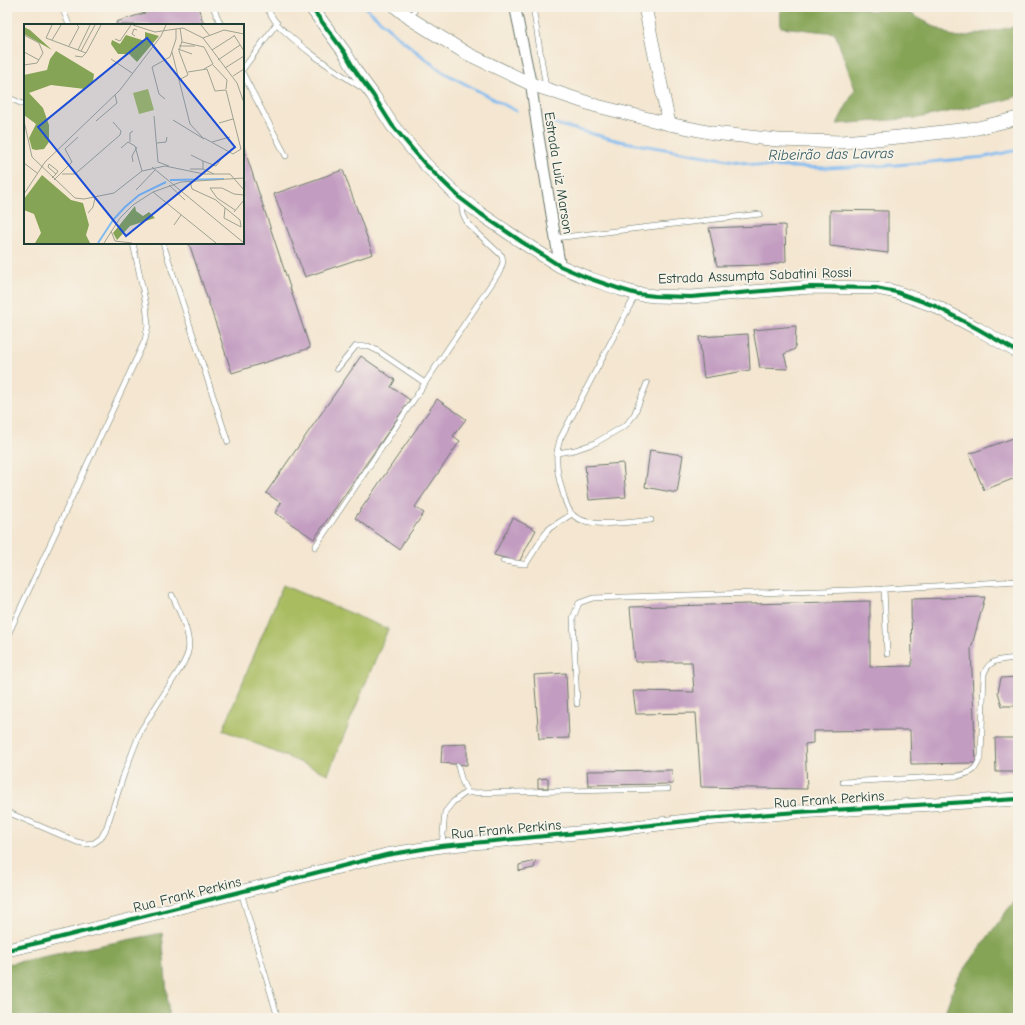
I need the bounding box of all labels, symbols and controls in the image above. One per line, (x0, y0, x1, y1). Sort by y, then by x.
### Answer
inset map (24, 24, 244, 244)
street label: Estrada Luiz Marson (540, 111, 577, 235)
water label: Ribeirão das Lavras (768, 144, 894, 164)
street label: Estrada Assumpta Sabatini Rossi (658, 264, 852, 287)
street label: Rua Frank Perkins (773, 787, 885, 812)
street label: Rua Frank Perkins (450, 816, 562, 843)
street label: Rua Frank Perkins (131, 873, 243, 916)

